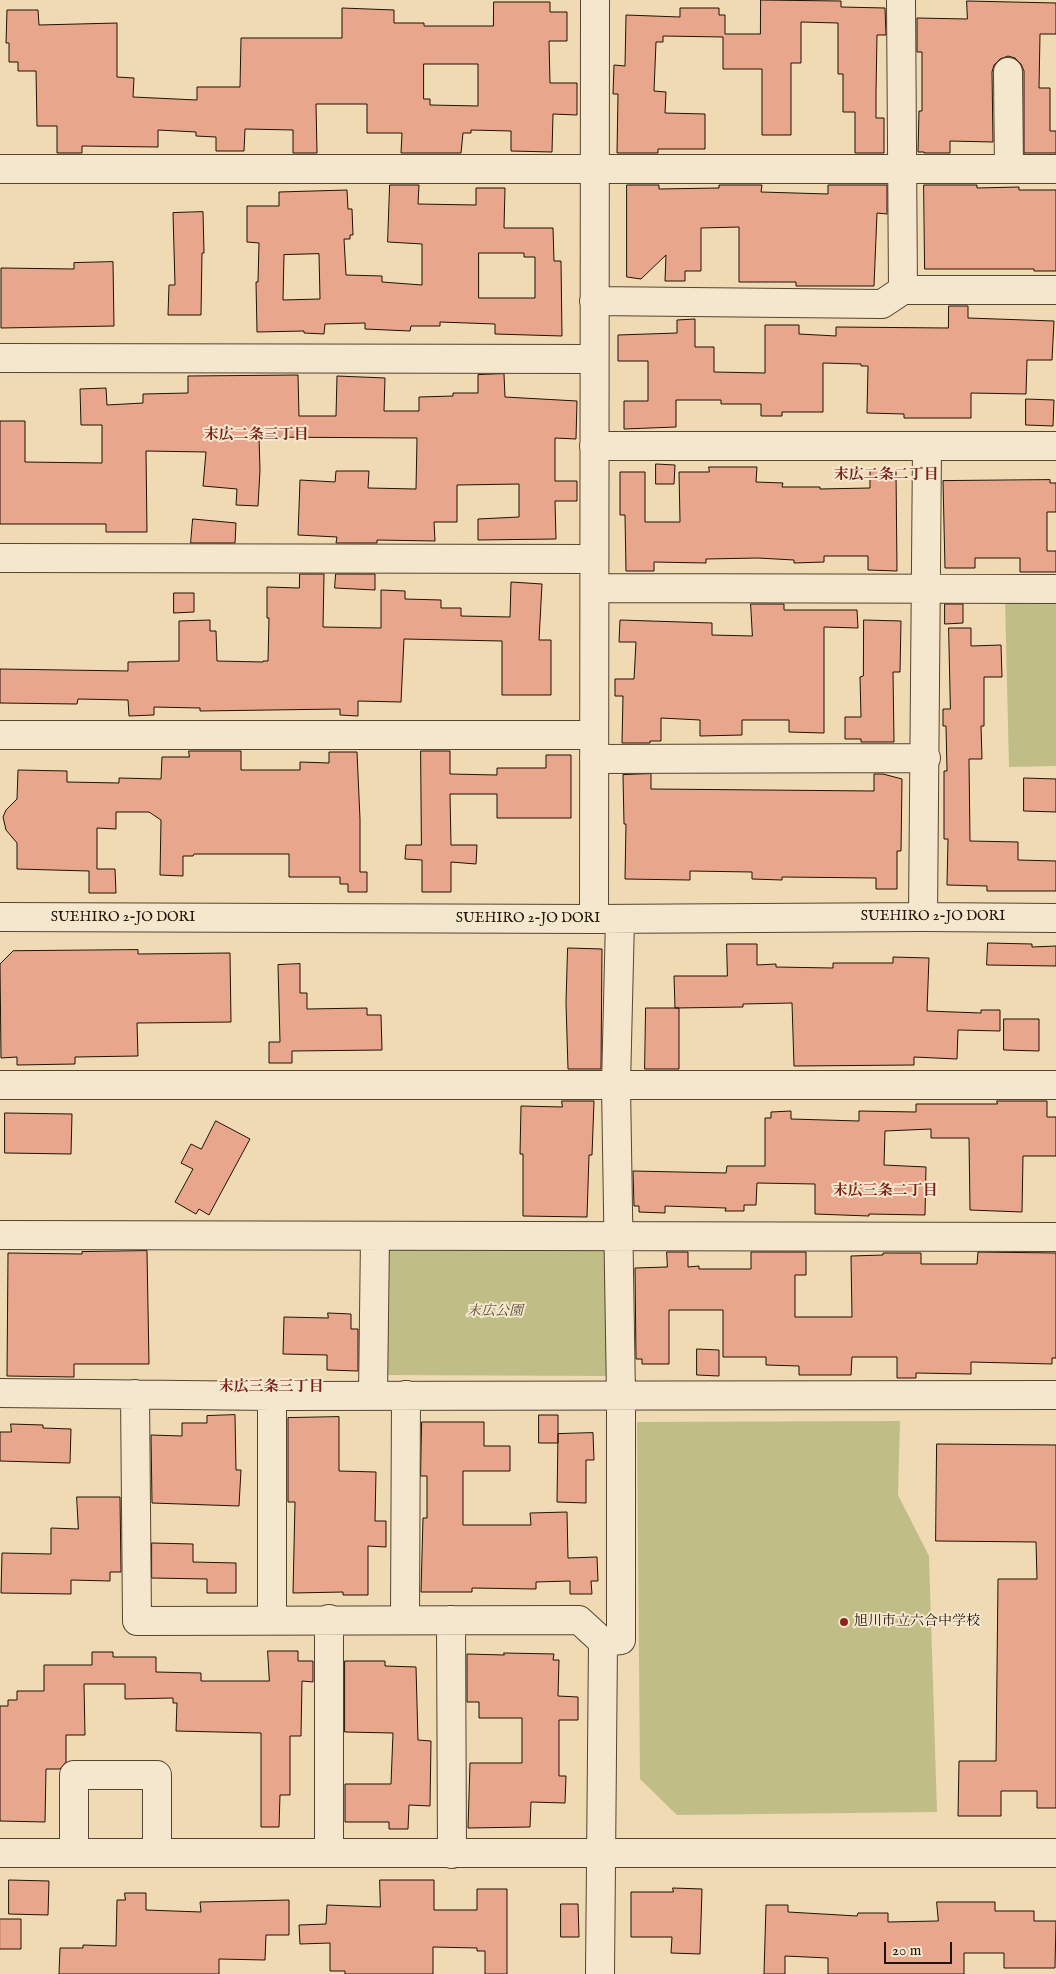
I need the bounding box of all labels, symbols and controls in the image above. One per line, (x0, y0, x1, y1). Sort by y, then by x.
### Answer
district label: 末広二条三丁目 (204, 427, 308, 445)
district label: 末広二条二丁目 (834, 467, 938, 485)
street label: SUEHIRO 2-JO DORI (861, 909, 1005, 925)
street label: SUEHIRO 2-JO DORI (51, 910, 195, 926)
street label: SUEHIRO 2-JO DORI (456, 911, 600, 927)
district label: 末広三条二丁目 (833, 1183, 937, 1201)
park label: 末広公園 (467, 1304, 523, 1320)
district label: 末広三条三丁目 (219, 1379, 323, 1397)
place label: 旭川市立六合中学校 (854, 1614, 980, 1630)
marker: 旭川市立六合中学校 (838, 1616, 850, 1628)
scale bar (886, 1932, 954, 1964)
text: 20 m (892, 1941, 921, 1960)

